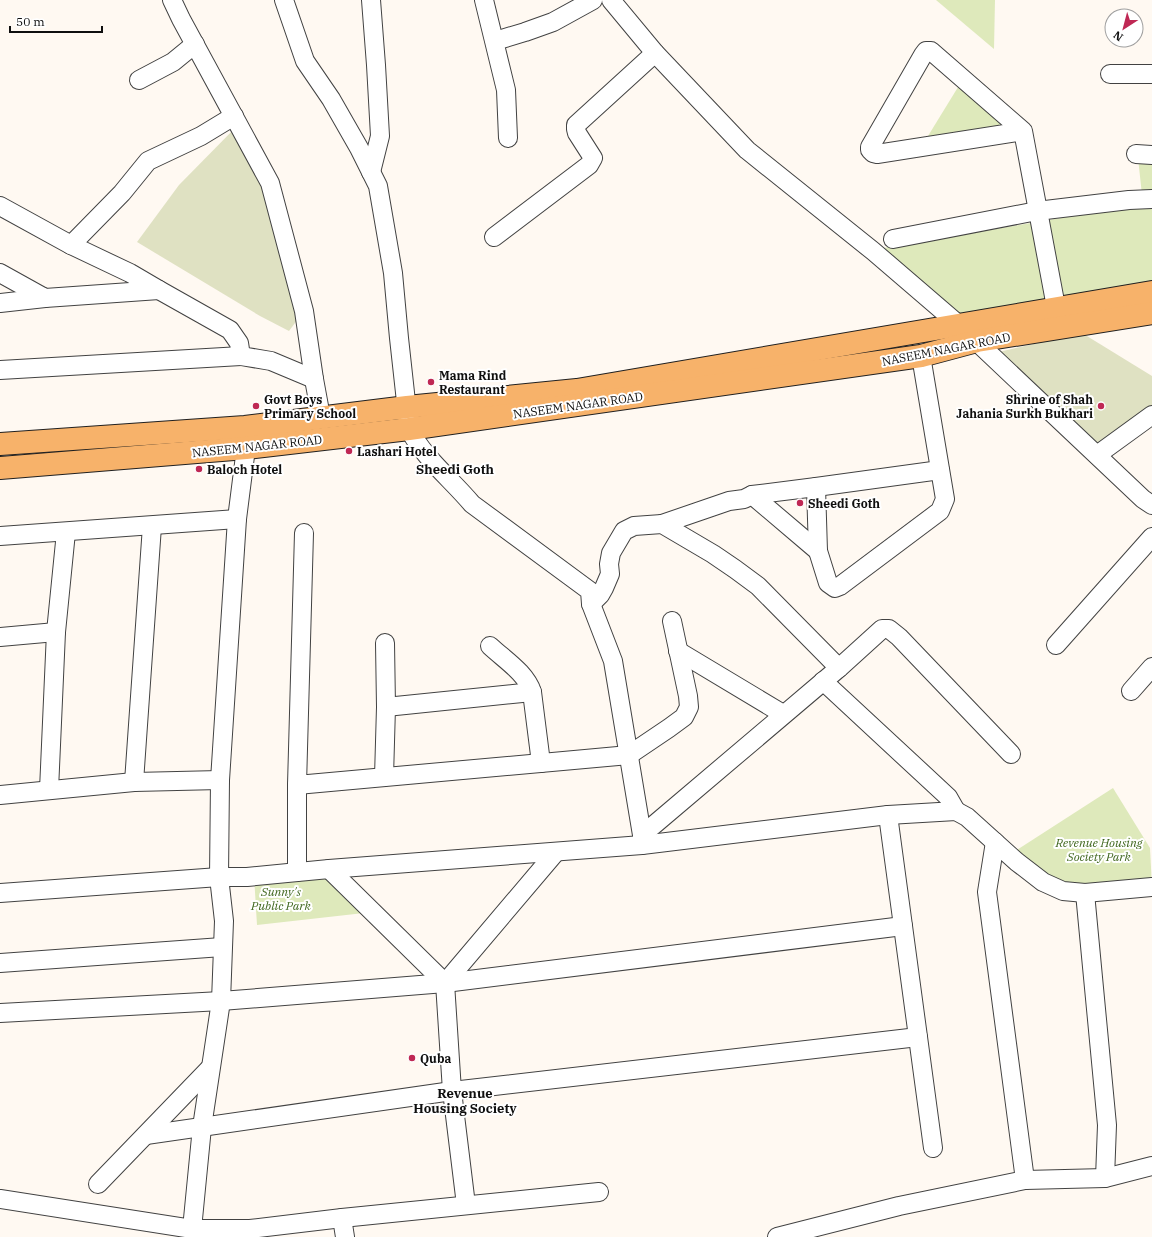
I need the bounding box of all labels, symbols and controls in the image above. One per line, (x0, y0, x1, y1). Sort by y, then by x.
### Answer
scale bar (10, 8, 102, 34)
north arrow (1104, 8, 1144, 48)
text: 50 m (16, 14, 45, 29)
text: N (1110, 28, 1126, 44)
street label: NASEEM NAGAR ROAD (880, 329, 1012, 369)
place label: Mama Rind Restaurant (439, 368, 507, 397)
marker: Mama Rind Restaurant (426, 377, 436, 387)
street label: NASEEM NAGAR ROAD (512, 388, 644, 422)
place label: Govt Boys Primary School (264, 392, 356, 421)
place label: Shrine of Shah Jahania Surkh Bukhari (956, 392, 1093, 421)
marker: Govt Boys Primary School (251, 401, 261, 411)
marker: Shrine of Shah Jahania Surkh Bukhari (1096, 401, 1106, 411)
street label: NASEEM NAGAR ROAD (191, 432, 323, 460)
place label: Lashari Hotel (357, 444, 437, 459)
marker: Lashari Hotel (344, 446, 354, 456)
district label: Sheedi Goth (416, 461, 495, 478)
place label: Baloch Hotel (207, 462, 282, 477)
marker: Baloch Hotel (194, 464, 204, 474)
place label: Sheedi Goth (808, 496, 880, 511)
marker: Sheedi Goth (795, 498, 805, 508)
park label: Revenue Housing Society Park (1055, 835, 1143, 864)
park label: Sunny's Public Park (250, 884, 312, 913)
place label: Quba (420, 1051, 452, 1066)
marker: Quba (407, 1053, 417, 1063)
district label: Revenue Housing Society (413, 1085, 517, 1117)

